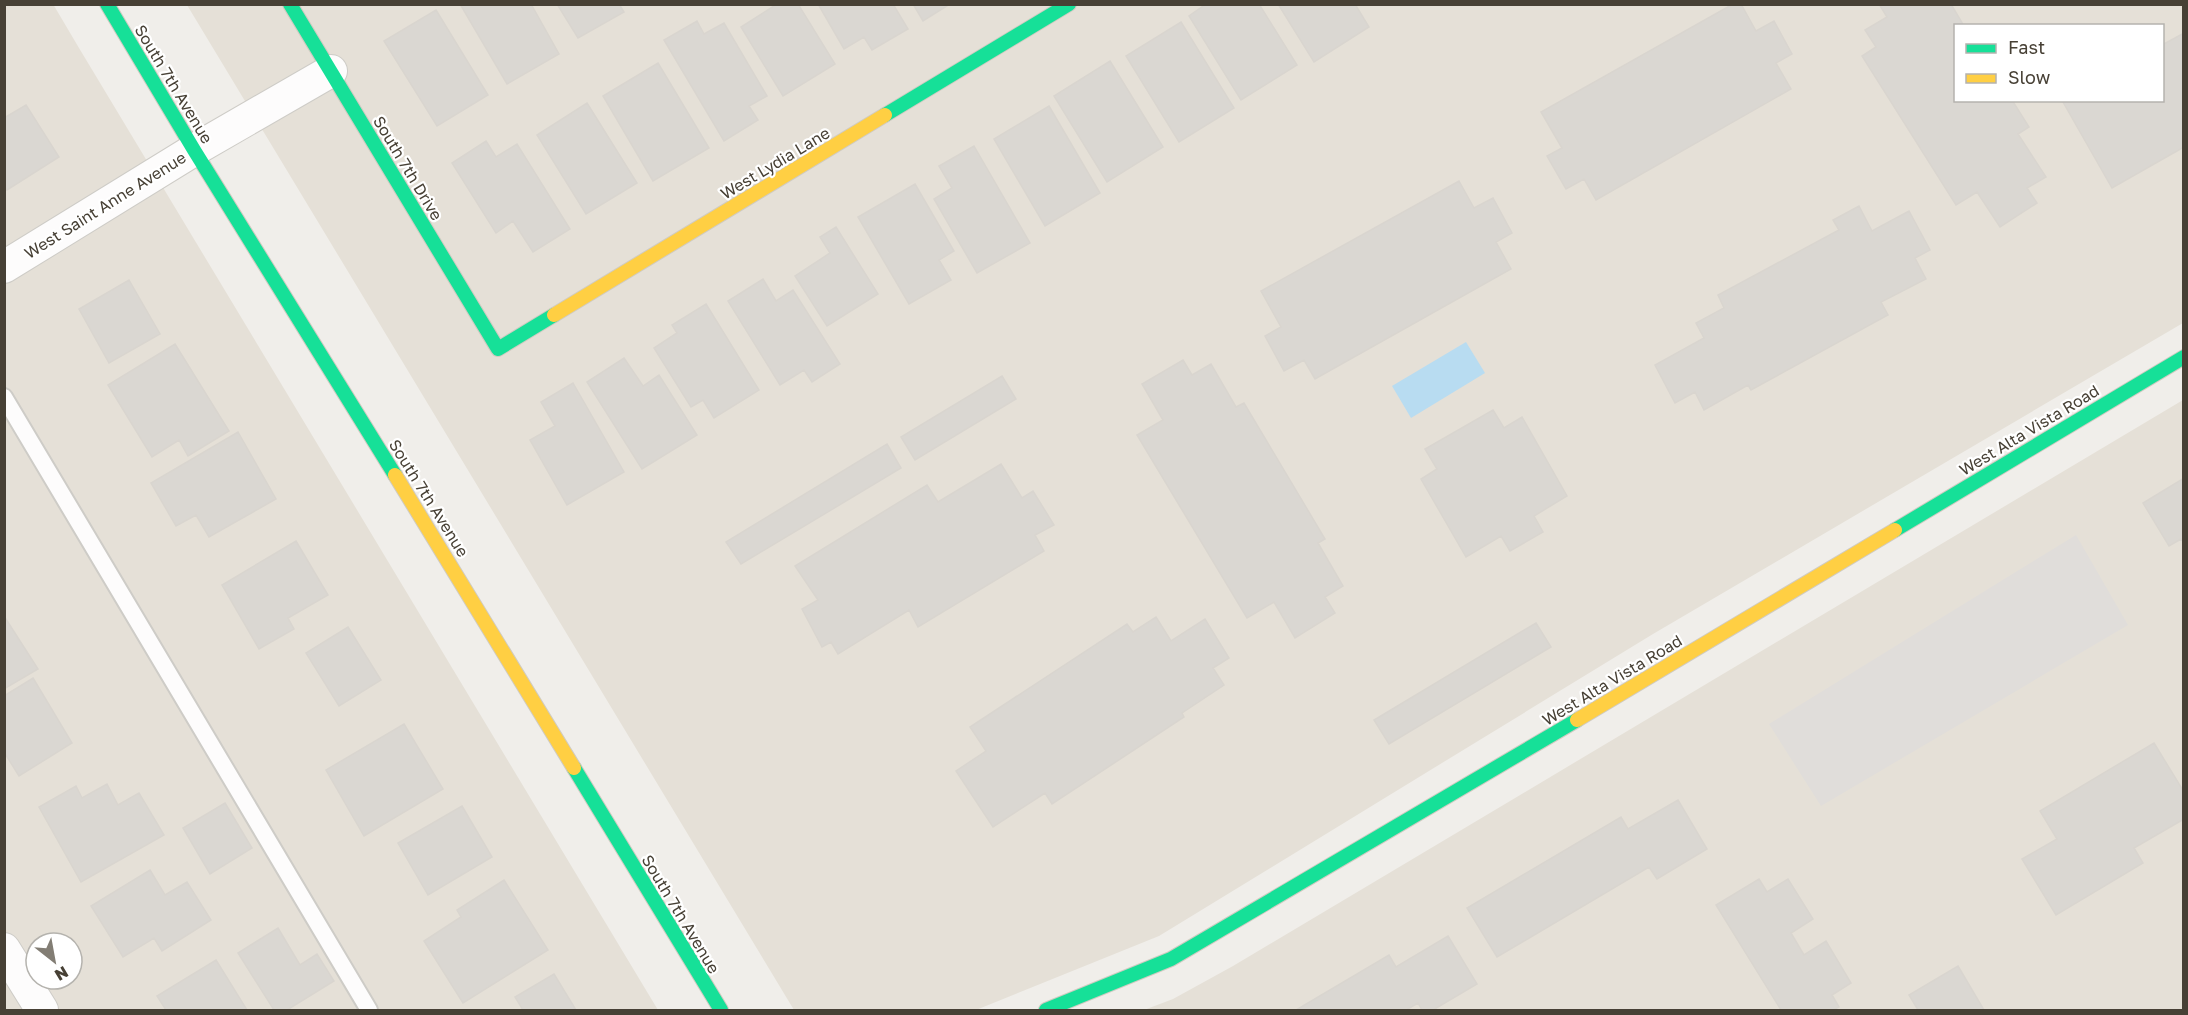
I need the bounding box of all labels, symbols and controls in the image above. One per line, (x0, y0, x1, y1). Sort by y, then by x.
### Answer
street label: South 7th Avenue (131, 21, 217, 147)
legend (1954, 24, 2164, 102)
text: Fast (2008, 36, 2045, 58)
text: Slow (2008, 66, 2051, 88)
street label: South 7th Drive (369, 112, 447, 224)
street label: West Lydia Lane (717, 123, 833, 203)
street label: West Saint Anne Avenue (21, 147, 189, 263)
street label: West Alta Vista Road (1955, 380, 2103, 480)
street label: South 7th Avenue (385, 435, 473, 561)
street label: West Alta Vista Road (1538, 630, 1686, 730)
street label: South 7th Avenue (638, 851, 724, 977)
north arrow (24, 931, 84, 991)
text: N (51, 962, 72, 986)

